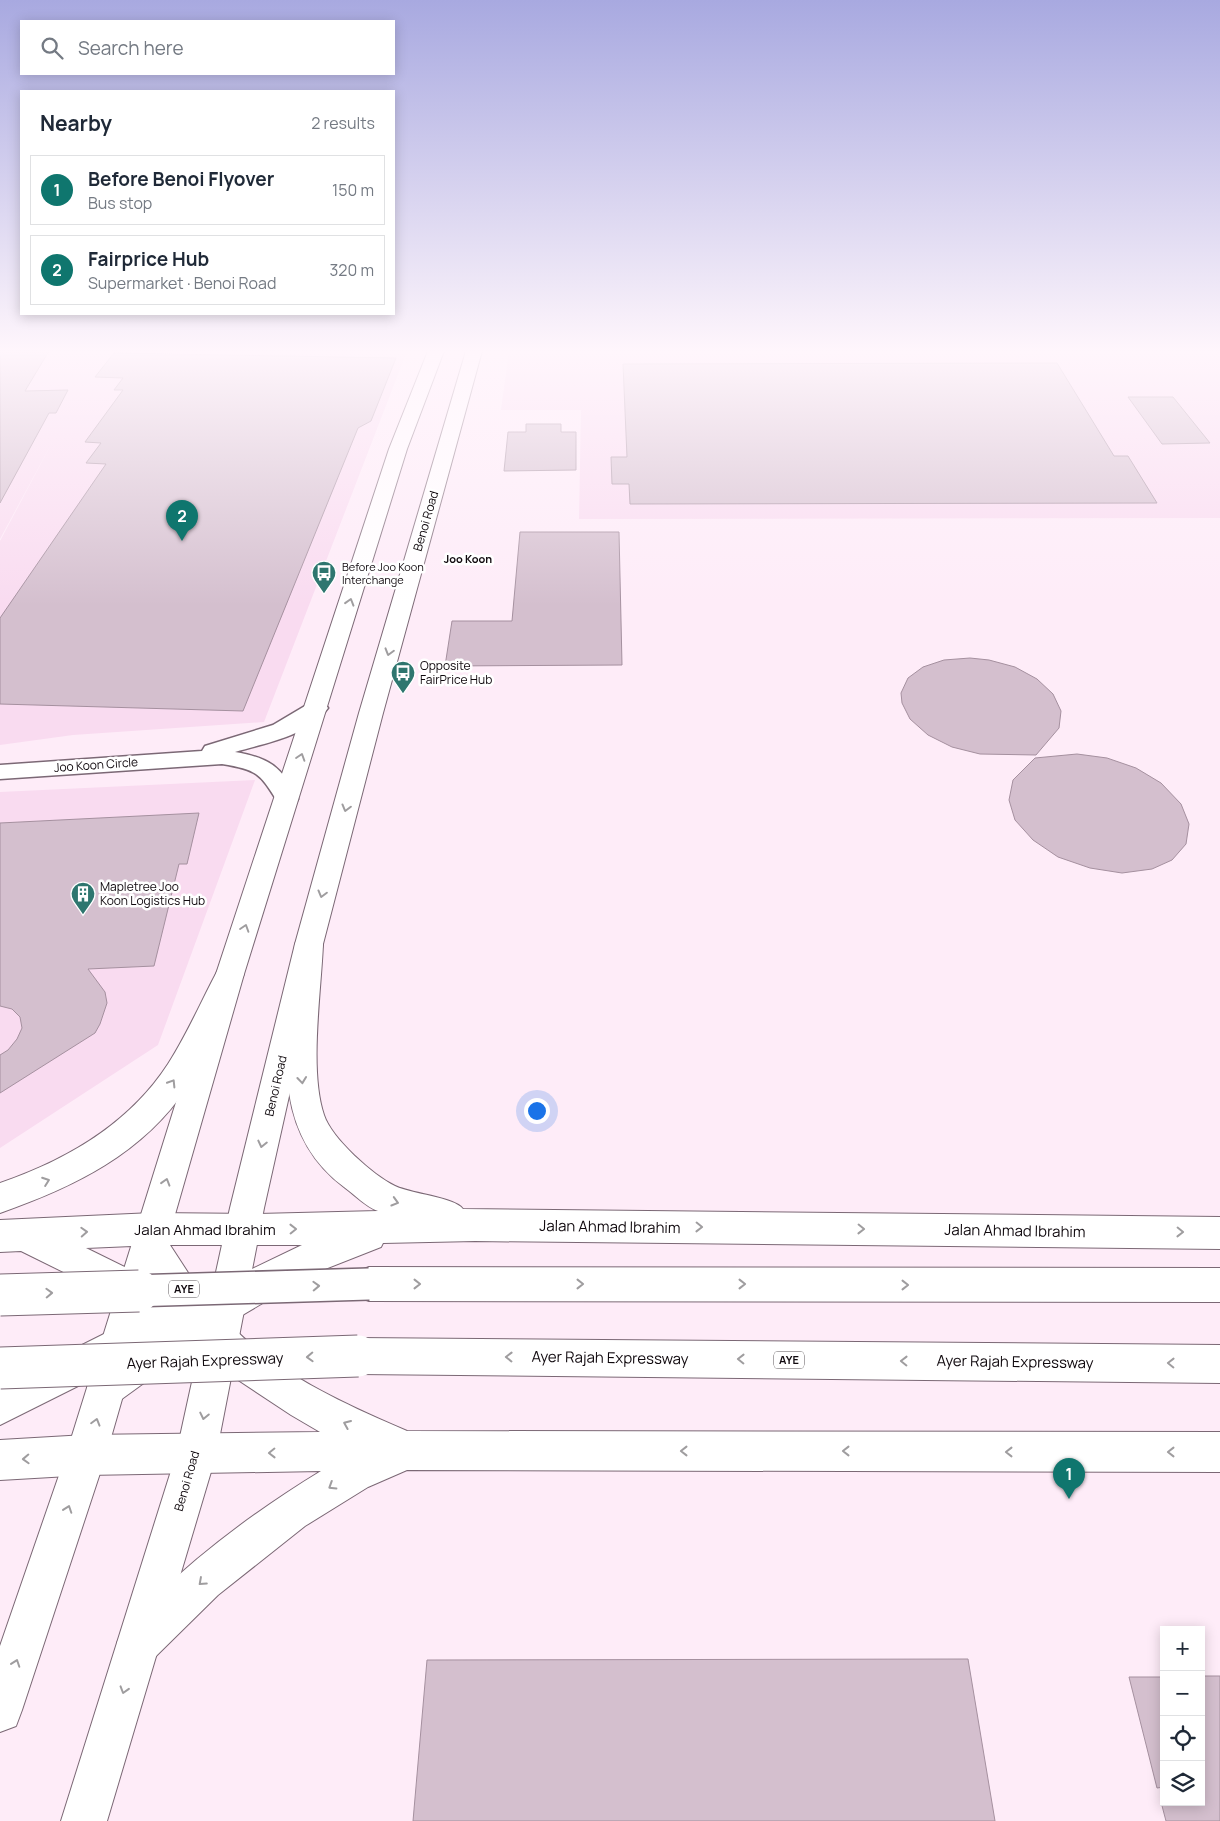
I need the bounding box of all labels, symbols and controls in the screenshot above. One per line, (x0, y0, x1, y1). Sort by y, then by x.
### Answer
search box (20, 20, 395, 75)
icon: search (38, 34, 66, 62)
text: Search here (78, 35, 184, 61)
text: Nearby (40, 109, 112, 137)
text: 2 results (311, 112, 375, 134)
text: Before Benoi Flyover (88, 166, 274, 192)
text: 1 (53, 179, 61, 201)
text: 150 m (332, 179, 374, 201)
text: Bus stop (88, 192, 152, 214)
text: Fairprice Hub (88, 246, 209, 272)
text: 2 (52, 259, 62, 281)
text: 320 m (330, 259, 374, 281)
text: Supermarket · Benoi Road (88, 272, 276, 294)
street label: Benoi Road (409, 489, 442, 553)
pin: 2 (166, 500, 198, 541)
district label: Joo Koon (444, 551, 492, 566)
place label: Before Joo Koon Interchange (342, 559, 424, 587)
bus stop icon: Before Joo Koon Interchange (311, 560, 337, 594)
one-way arrow (344, 598, 354, 607)
one-way arrow (384, 647, 394, 655)
place label: Opposite FairPrice Hub (420, 657, 492, 688)
bus stop icon: Opposite FairPrice Hub (390, 660, 416, 694)
street label: Joo Koon Circle (53, 753, 139, 776)
one-way arrow (295, 753, 305, 761)
one-way arrow (341, 804, 351, 812)
place label: Mapletree Joo Koon Logistics Hub (100, 878, 205, 909)
building icon: Mapletree Joo Koon Logistics Hub (70, 881, 96, 915)
one-way arrow (318, 889, 328, 897)
one-way arrow (239, 924, 249, 933)
street label: Benoi Road (260, 1054, 291, 1118)
one-way arrow (296, 1076, 307, 1084)
one-way arrow (165, 1079, 175, 1088)
your location (524, 1098, 550, 1124)
one-way arrow (257, 1140, 268, 1149)
one-way arrow (41, 1177, 50, 1187)
one-way arrow (161, 1178, 171, 1187)
one-way arrow (390, 1196, 399, 1206)
street label: Jalan Ahmad Ibrahim (539, 1215, 681, 1238)
street label: Jalan Ahmad Ibrahim (134, 1219, 276, 1240)
street label: Jalan Ahmad Ibrahim (944, 1219, 1086, 1242)
one-way arrow (696, 1222, 703, 1232)
one-way arrow (290, 1224, 297, 1234)
one-way arrow (858, 1224, 866, 1234)
one-way arrow (80, 1227, 88, 1237)
one-way arrow (1176, 1227, 1184, 1237)
one-way arrow (414, 1279, 422, 1289)
one-way arrow (576, 1279, 584, 1289)
one-way arrow (739, 1279, 747, 1289)
road number: AYE (169, 1280, 199, 1298)
one-way arrow (312, 1280, 320, 1291)
one-way arrow (902, 1280, 909, 1290)
one-way arrow (45, 1288, 53, 1299)
street label: Ayer Rajah Expressway (531, 1346, 689, 1369)
street label: Ayer Rajah Expressway (126, 1347, 284, 1374)
street label: Ayer Rajah Expressway (936, 1350, 1094, 1373)
one-way arrow (305, 1352, 313, 1363)
one-way arrow (505, 1352, 512, 1362)
road number: AYE (774, 1352, 804, 1368)
one-way arrow (737, 1354, 745, 1364)
one-way arrow (900, 1356, 908, 1366)
one-way arrow (1167, 1358, 1175, 1368)
one-way arrow (199, 1412, 210, 1421)
one-way arrow (90, 1418, 100, 1426)
one-way arrow (343, 1420, 352, 1431)
one-way arrow (680, 1446, 688, 1456)
one-way arrow (842, 1446, 850, 1456)
one-way arrow (1005, 1447, 1012, 1457)
one-way arrow (1167, 1447, 1175, 1457)
one-way arrow (267, 1448, 275, 1458)
street label: Benoi Road (170, 1449, 203, 1513)
one-way arrow (21, 1454, 29, 1465)
pin: 1 (1053, 1458, 1085, 1499)
one-way arrow (329, 1479, 338, 1489)
one-way arrow (62, 1506, 72, 1514)
one-way arrow (198, 1576, 207, 1585)
map controls (1160, 1626, 1205, 1806)
button: + (1160, 1626, 1205, 1671)
one-way arrow (10, 1660, 20, 1668)
button: − (1160, 1671, 1205, 1716)
one-way arrow (120, 1685, 130, 1694)
button: locate (1160, 1716, 1205, 1761)
button: layers (1160, 1761, 1205, 1806)

